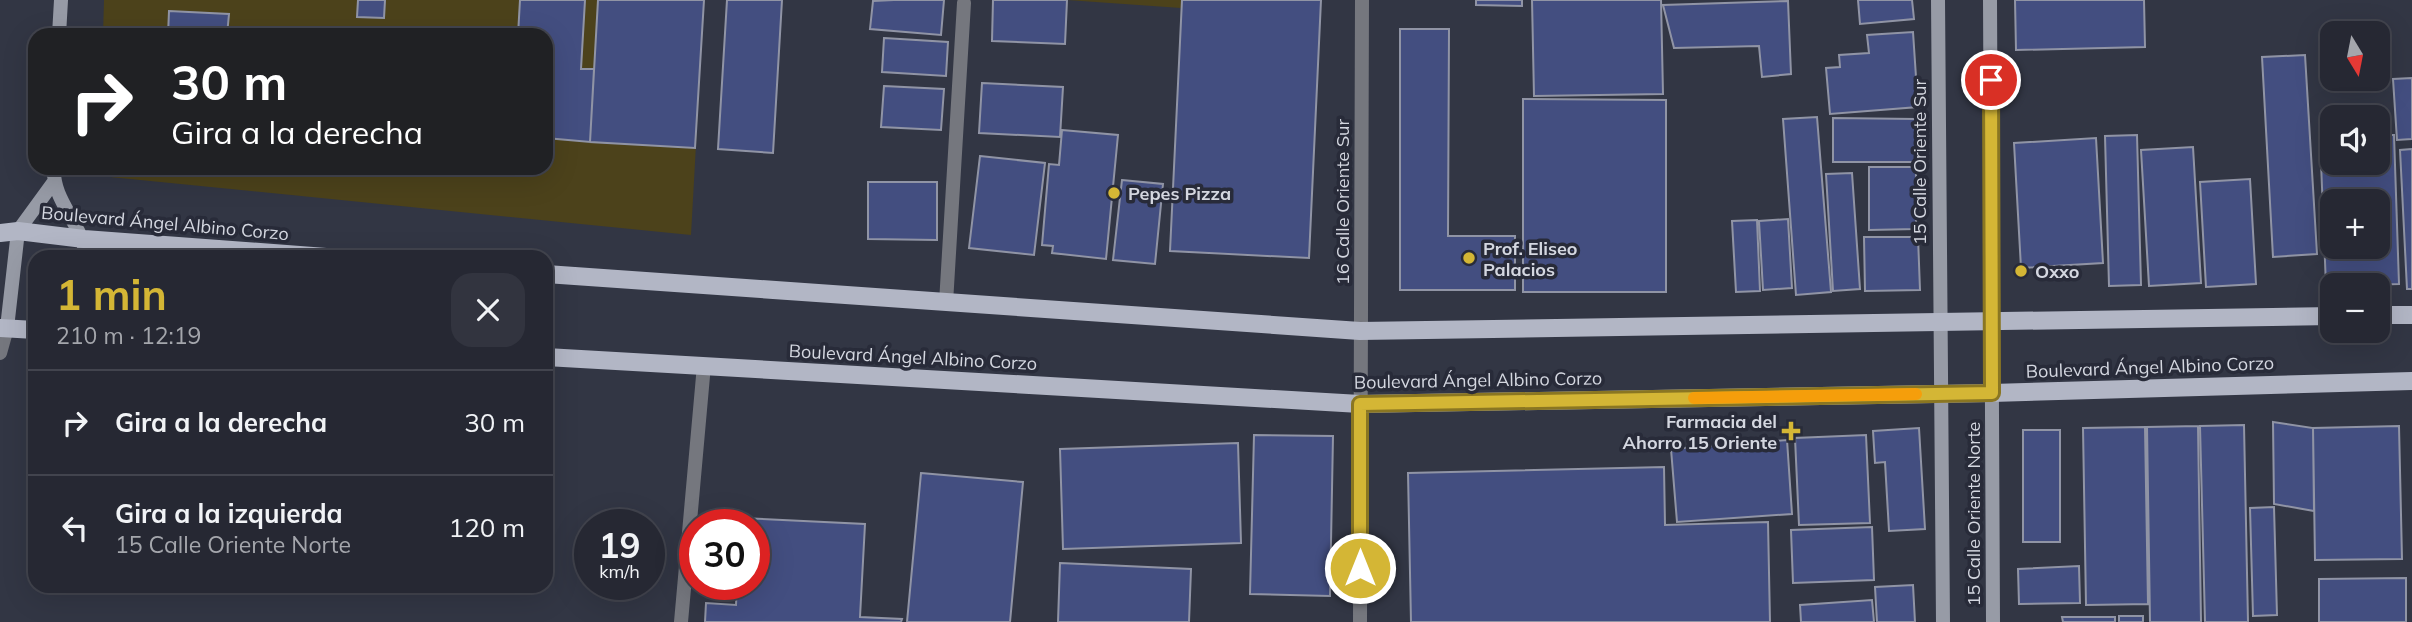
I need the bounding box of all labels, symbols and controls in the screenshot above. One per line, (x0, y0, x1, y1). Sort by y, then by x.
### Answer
north arrow (2320, 21, 2390, 91)
map controls (2320, 21, 2390, 343)
pin (1961, 50, 2021, 110)
text: 30 m (171, 51, 287, 112)
icon: right (56, 56, 147, 147)
icon: arrive (1972, 61, 2010, 99)
street label: 15 Calle Oriente Sur (1908, 79, 1931, 245)
button: sound (2320, 105, 2390, 175)
text: Gira a la derecha (171, 112, 423, 152)
street label: 16 Calle Oriente Sur (1331, 119, 1354, 285)
place label: Pepes Pizza (1128, 182, 1231, 205)
marker: Pepes Pizza (1106, 185, 1122, 201)
button: + (2320, 189, 2390, 259)
street label: Boulevard Ángel Albino Corzo (40, 201, 290, 245)
place label: Prof. Eliseo Palacios (1483, 237, 1578, 281)
marker: Prof. Eliseo Palacios (1461, 250, 1477, 266)
place label: Oxxo (2035, 260, 2079, 283)
marker: Oxxo (2013, 263, 2029, 279)
text: 1 min (56, 268, 167, 321)
button: close (451, 273, 525, 347)
button: − (2320, 273, 2390, 343)
text: 210 m · 12:19 (56, 321, 201, 350)
street label: Boulevard Ángel Albino Corzo (788, 339, 1038, 375)
street label: Boulevard Ángel Albino Corzo (2025, 351, 2275, 383)
street label: Boulevard Ángel Albino Corzo (1354, 366, 1602, 394)
icon: right (56, 404, 94, 442)
text: Gira a la derecha (115, 406, 327, 439)
text: 30 m (464, 406, 525, 439)
place label: Farmacia del Ahorro 15 Oriente (1623, 410, 1777, 454)
street label: 15 Calle Oriente Norte (1962, 422, 1985, 606)
marker: Farmacia del Ahorro 15 Oriente (1783, 423, 1799, 439)
text: Gira a la izquierda (115, 497, 343, 530)
icon: left (56, 509, 94, 547)
speed limit sign: 30 (679, 509, 770, 600)
text: 120 m (449, 511, 525, 544)
text: 19 (598, 523, 641, 567)
text: 15 Calle Oriente Norte (115, 530, 351, 559)
position arrow (1323, 531, 1397, 605)
text: km/h (599, 560, 640, 583)

